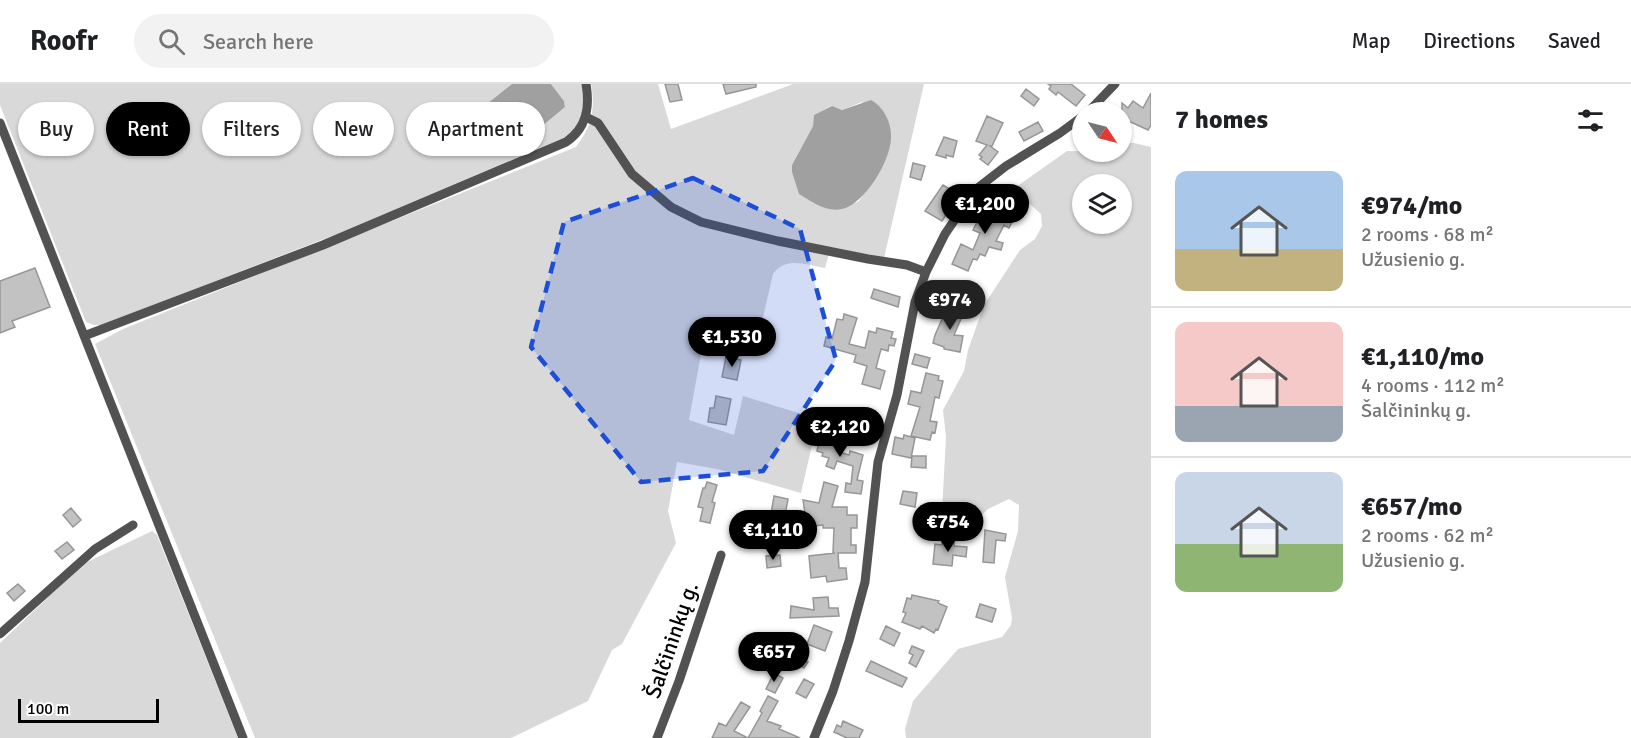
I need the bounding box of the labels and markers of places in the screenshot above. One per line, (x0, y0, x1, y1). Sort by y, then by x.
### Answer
pin: €1,200 (936, 184, 1034, 235)
pin: €974 (914, 280, 986, 331)
pin: €1,530 (683, 317, 781, 368)
pin: €2,120 (791, 407, 889, 458)
pin: €754 (912, 502, 984, 553)
pin: €1,110 (724, 510, 822, 561)
pin: €657 (738, 632, 810, 683)

